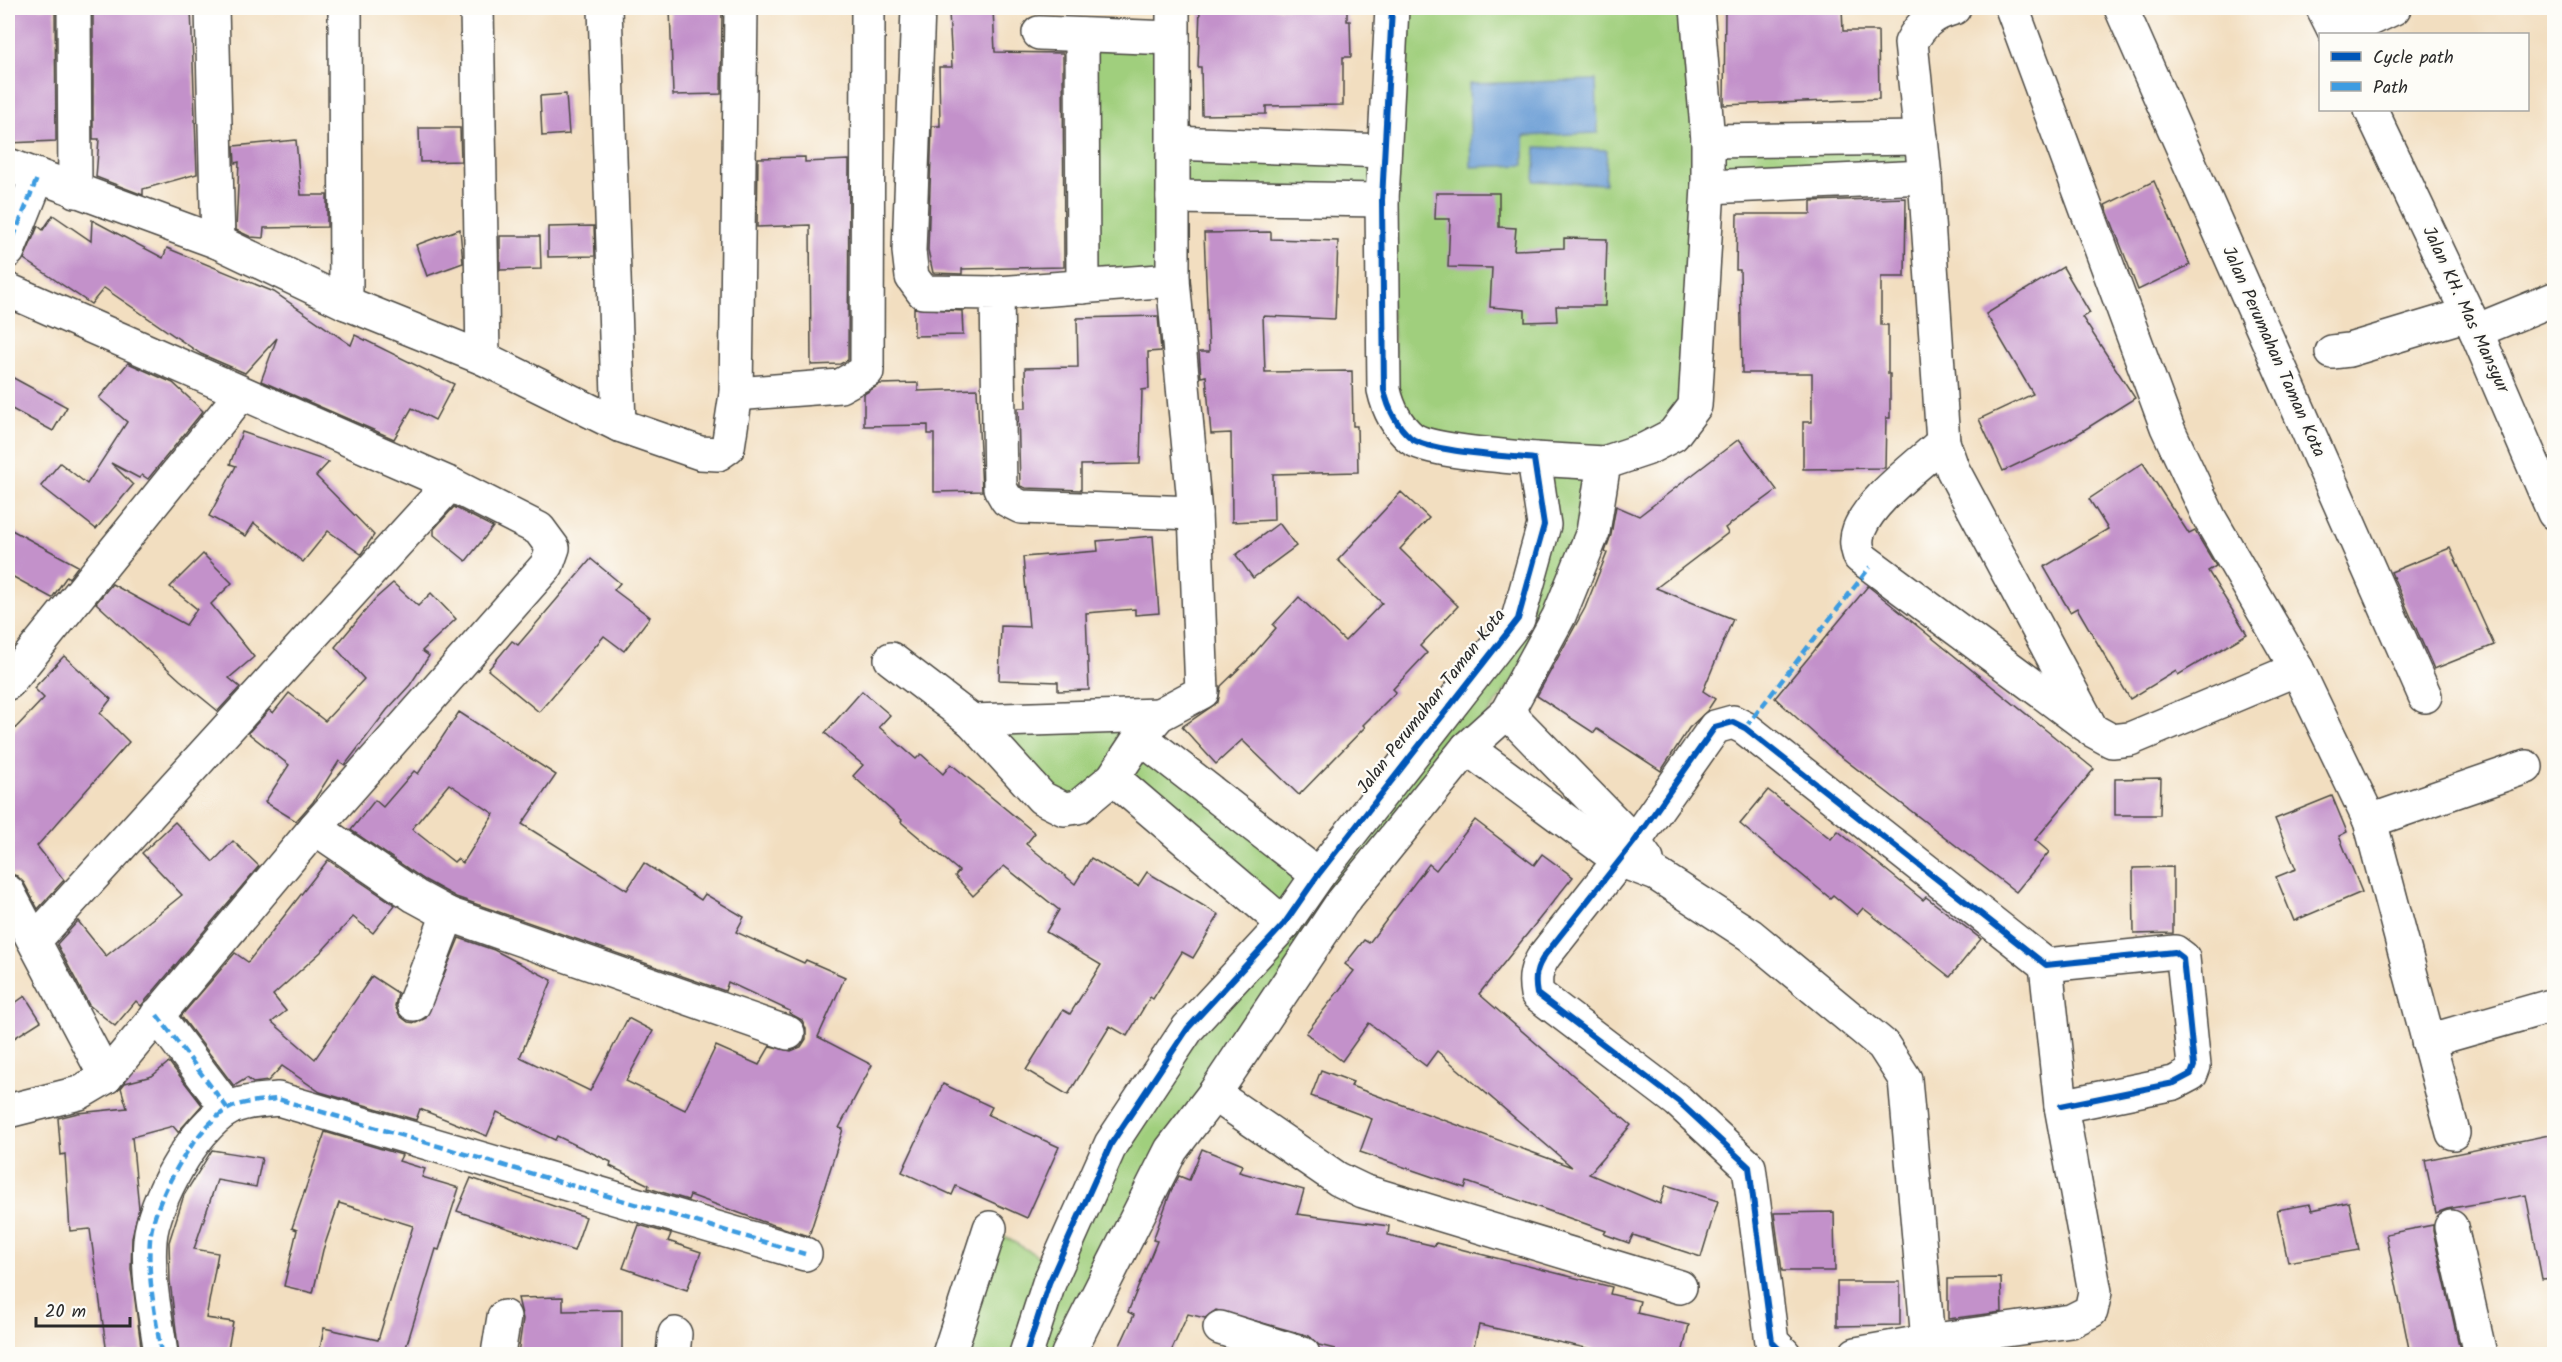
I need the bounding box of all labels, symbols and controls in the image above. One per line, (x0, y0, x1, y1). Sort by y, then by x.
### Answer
legend (2319, 33, 2529, 111)
text: Cycle path (2373, 44, 2454, 73)
text: Path (2373, 74, 2408, 103)
street label: Jalan KH. Mas Mansyur (2414, 222, 2517, 399)
street label: Jalan Perumahan Taman Kota (2213, 242, 2333, 462)
street label: Jalan Perumahan Taman Kota (1350, 603, 1514, 801)
scale bar (36, 1290, 130, 1328)
text: 20 m (45, 1298, 86, 1327)

